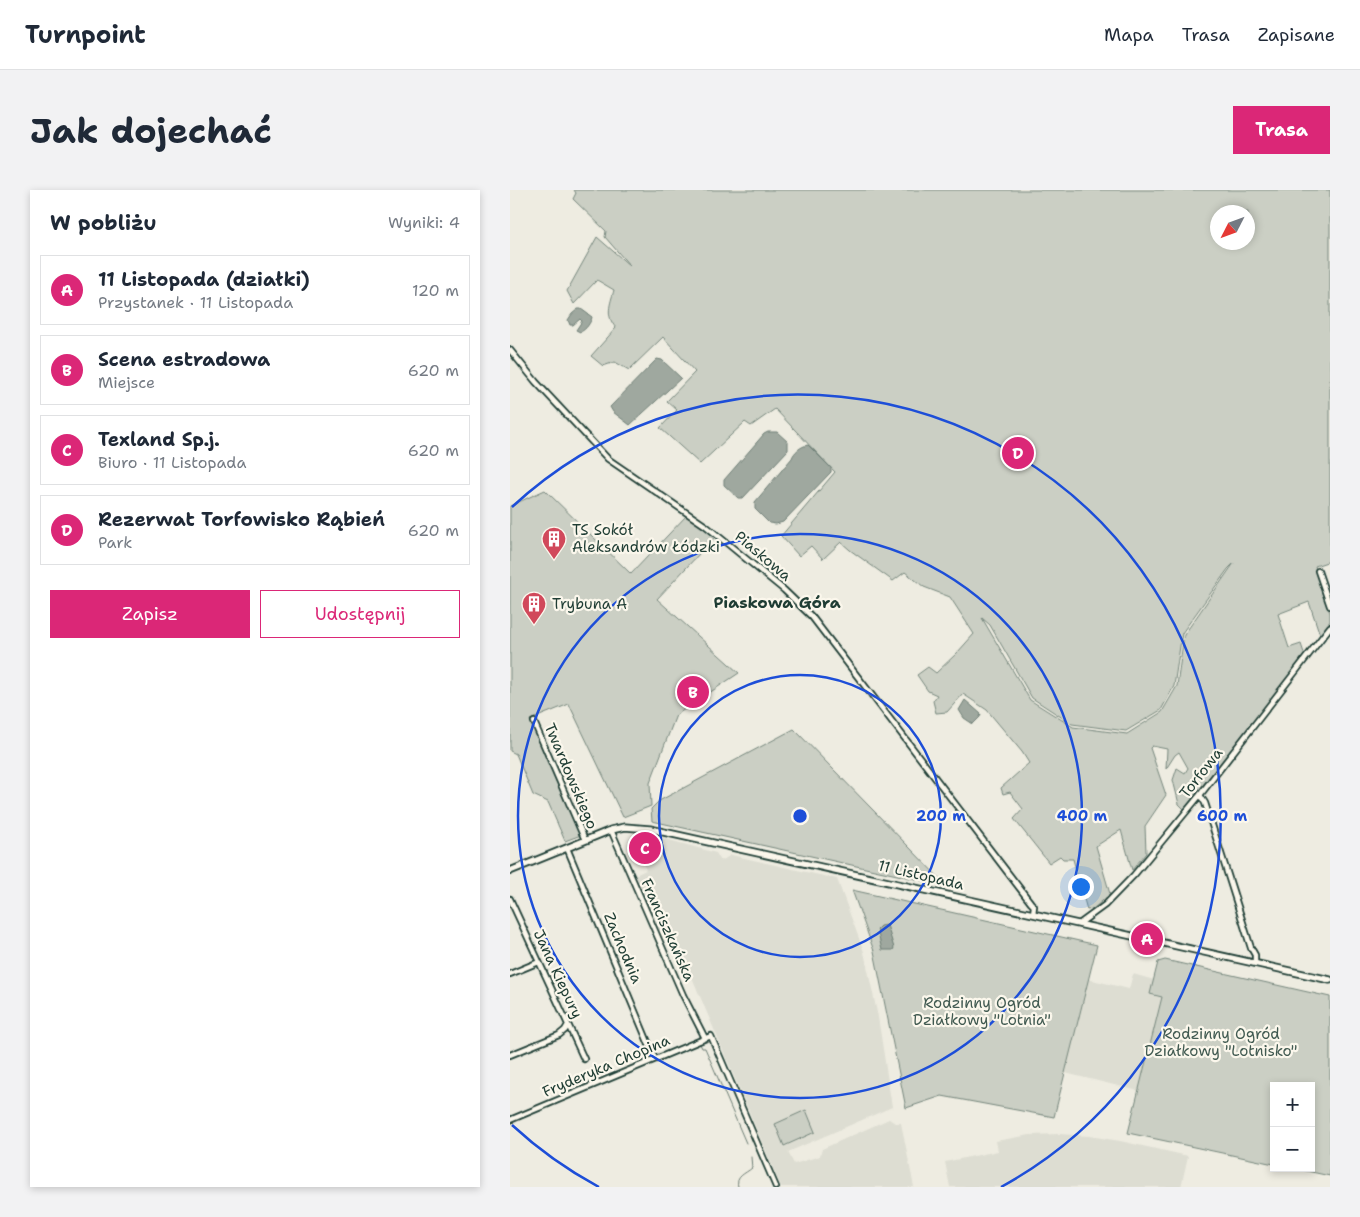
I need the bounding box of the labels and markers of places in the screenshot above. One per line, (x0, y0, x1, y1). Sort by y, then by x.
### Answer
pin: D (1002, 434, 1034, 472)
place label: TS Sokół Aleksandrów Łódzki (572, 520, 720, 557)
building icon: TS Sokół Aleksandrów Łódzki (541, 526, 567, 560)
building icon: Trybuna A (521, 591, 547, 625)
place label: Trybuna A (552, 594, 627, 614)
pin: B (677, 673, 709, 711)
centre of rings (791, 807, 809, 825)
pin: C (629, 829, 661, 867)
pin: A (1131, 920, 1163, 958)

